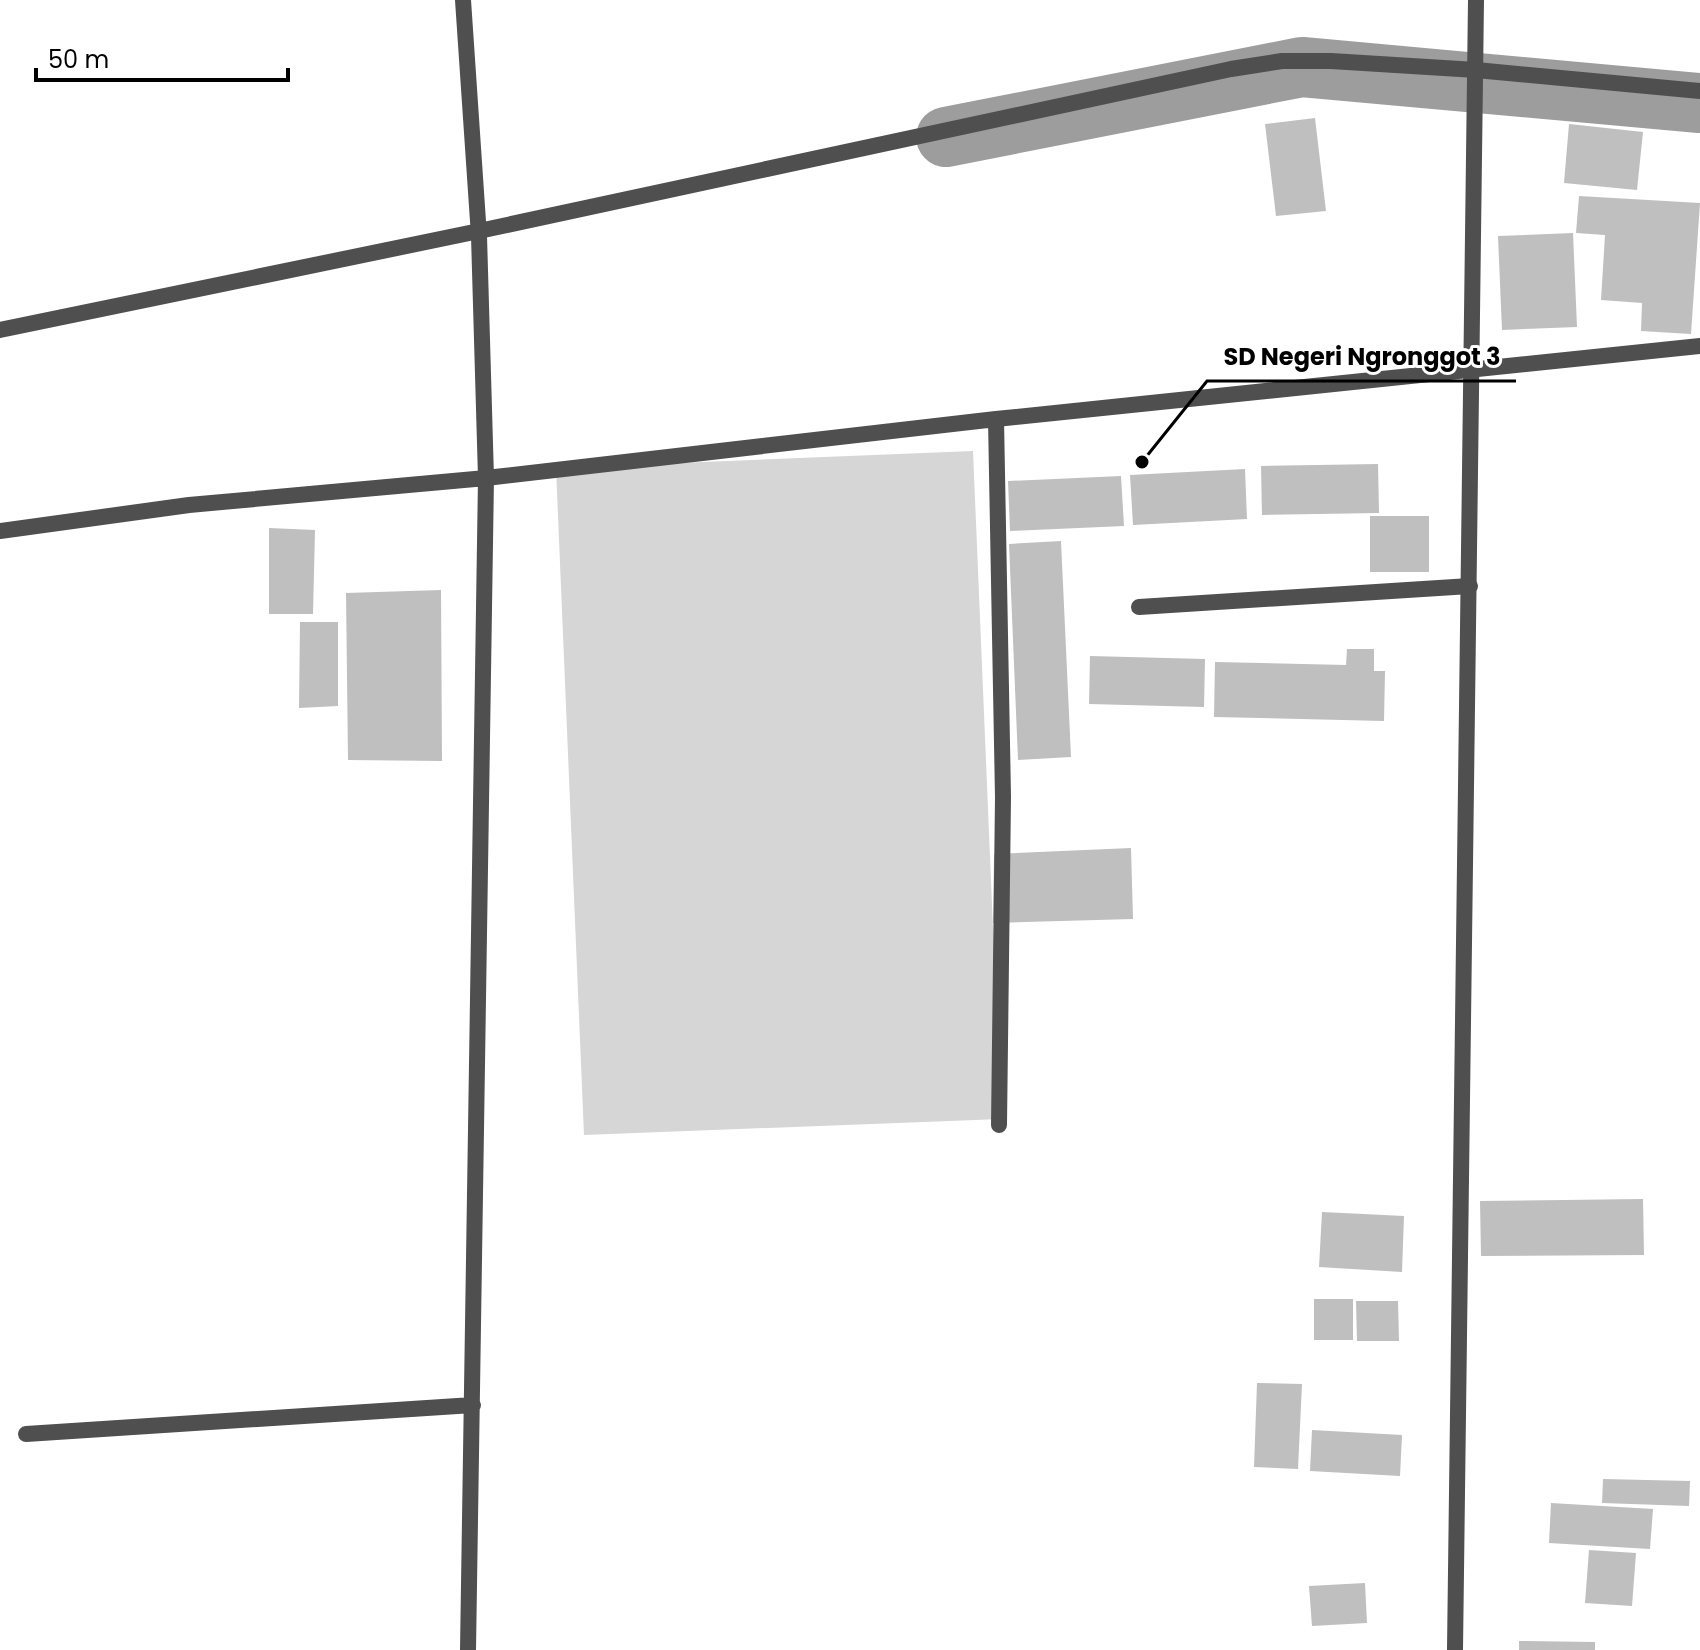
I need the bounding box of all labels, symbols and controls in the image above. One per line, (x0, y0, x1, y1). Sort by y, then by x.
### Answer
scale bar (36, 32, 288, 82)
text: 50 m (48, 43, 109, 76)
callout: SD Negeri Ngronggot 3 (1207, 333, 1516, 381)
text: SD Negeri Ngronggot 3 (1224, 340, 1500, 373)

